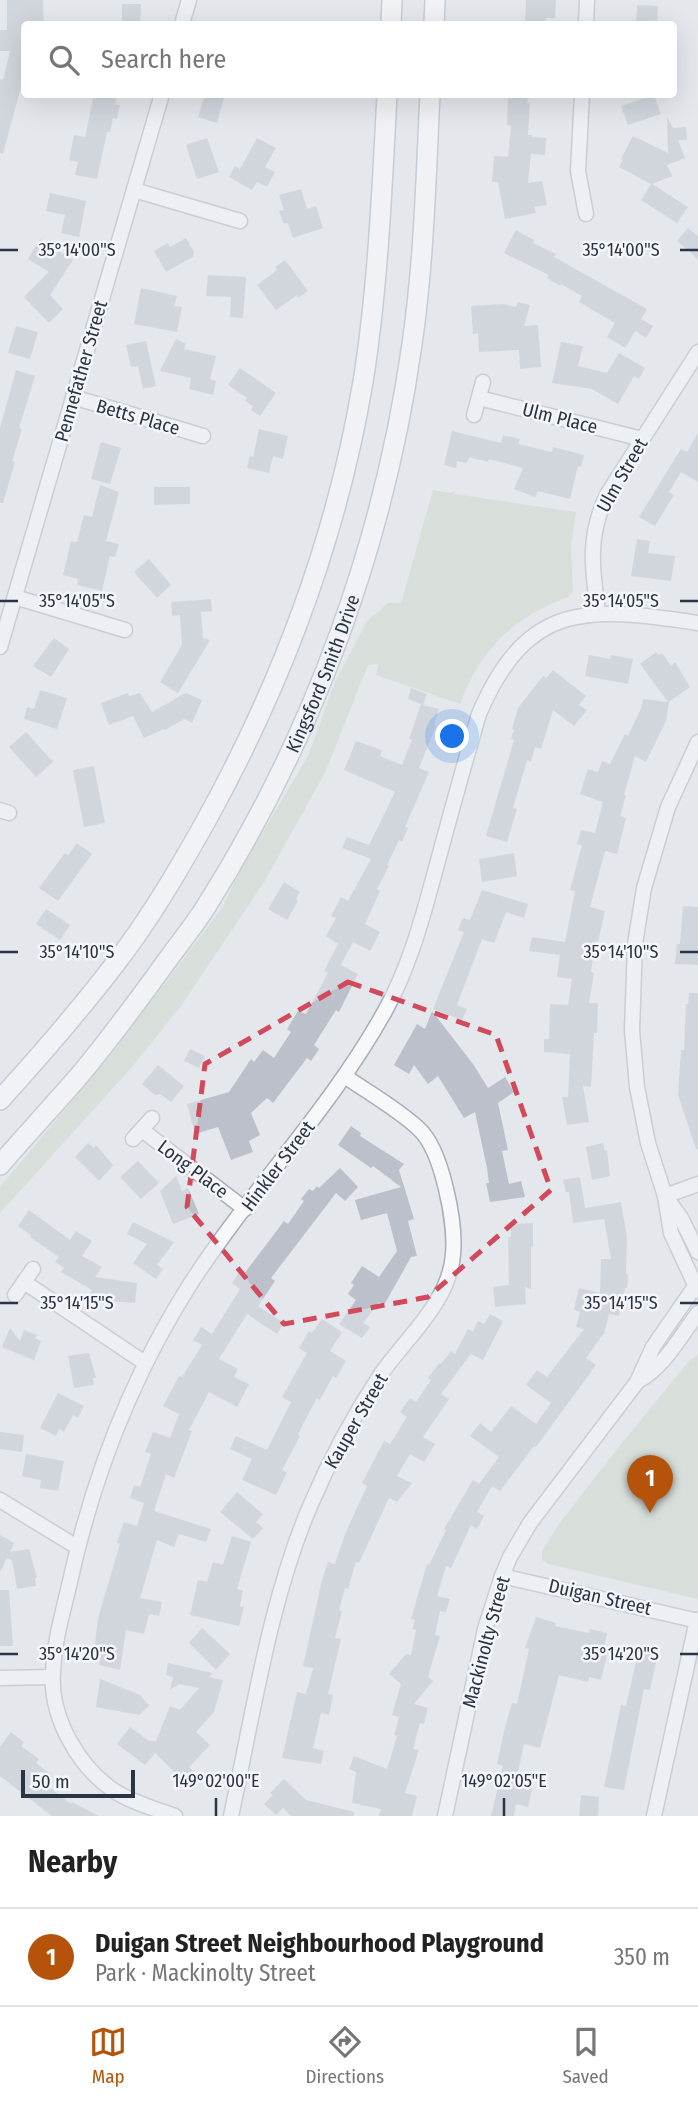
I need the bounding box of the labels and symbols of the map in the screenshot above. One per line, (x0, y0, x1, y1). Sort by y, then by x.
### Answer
text: 35°14'00"S (38, 239, 116, 261)
text: 35°14'00"S (582, 239, 660, 261)
street label: Pennefather Street (50, 297, 112, 444)
street label: Betts Place (94, 394, 182, 440)
street label: Ulm Place (520, 398, 600, 438)
street label: Ulm Street (592, 433, 653, 516)
text: 35°14'05"S (39, 590, 115, 612)
text: 35°14'05"S (583, 590, 659, 612)
street label: Kingsford Smith Drive (281, 592, 364, 756)
your location (435, 719, 469, 753)
text: 35°14'10"S (39, 941, 115, 963)
text: 35°14'10"S (583, 941, 659, 963)
street label: Hinkler Street (237, 1116, 320, 1216)
street label: Long Place (153, 1135, 233, 1203)
text: 35°14'15"S (40, 1292, 114, 1314)
text: 35°14'15"S (584, 1292, 658, 1314)
street label: Kauper Street (319, 1368, 393, 1473)
pin: 1 (627, 1455, 673, 1513)
street label: Mackinolty Street (457, 1573, 515, 1710)
street label: Duigan Street (546, 1574, 654, 1620)
text: 35°14'20"S (39, 1643, 115, 1665)
text: 35°14'20"S (583, 1643, 659, 1665)
scale bar (21, 1767, 135, 1799)
text: 149°02'00"E (173, 1770, 260, 1792)
text: 149°02'05"E (461, 1770, 547, 1792)

